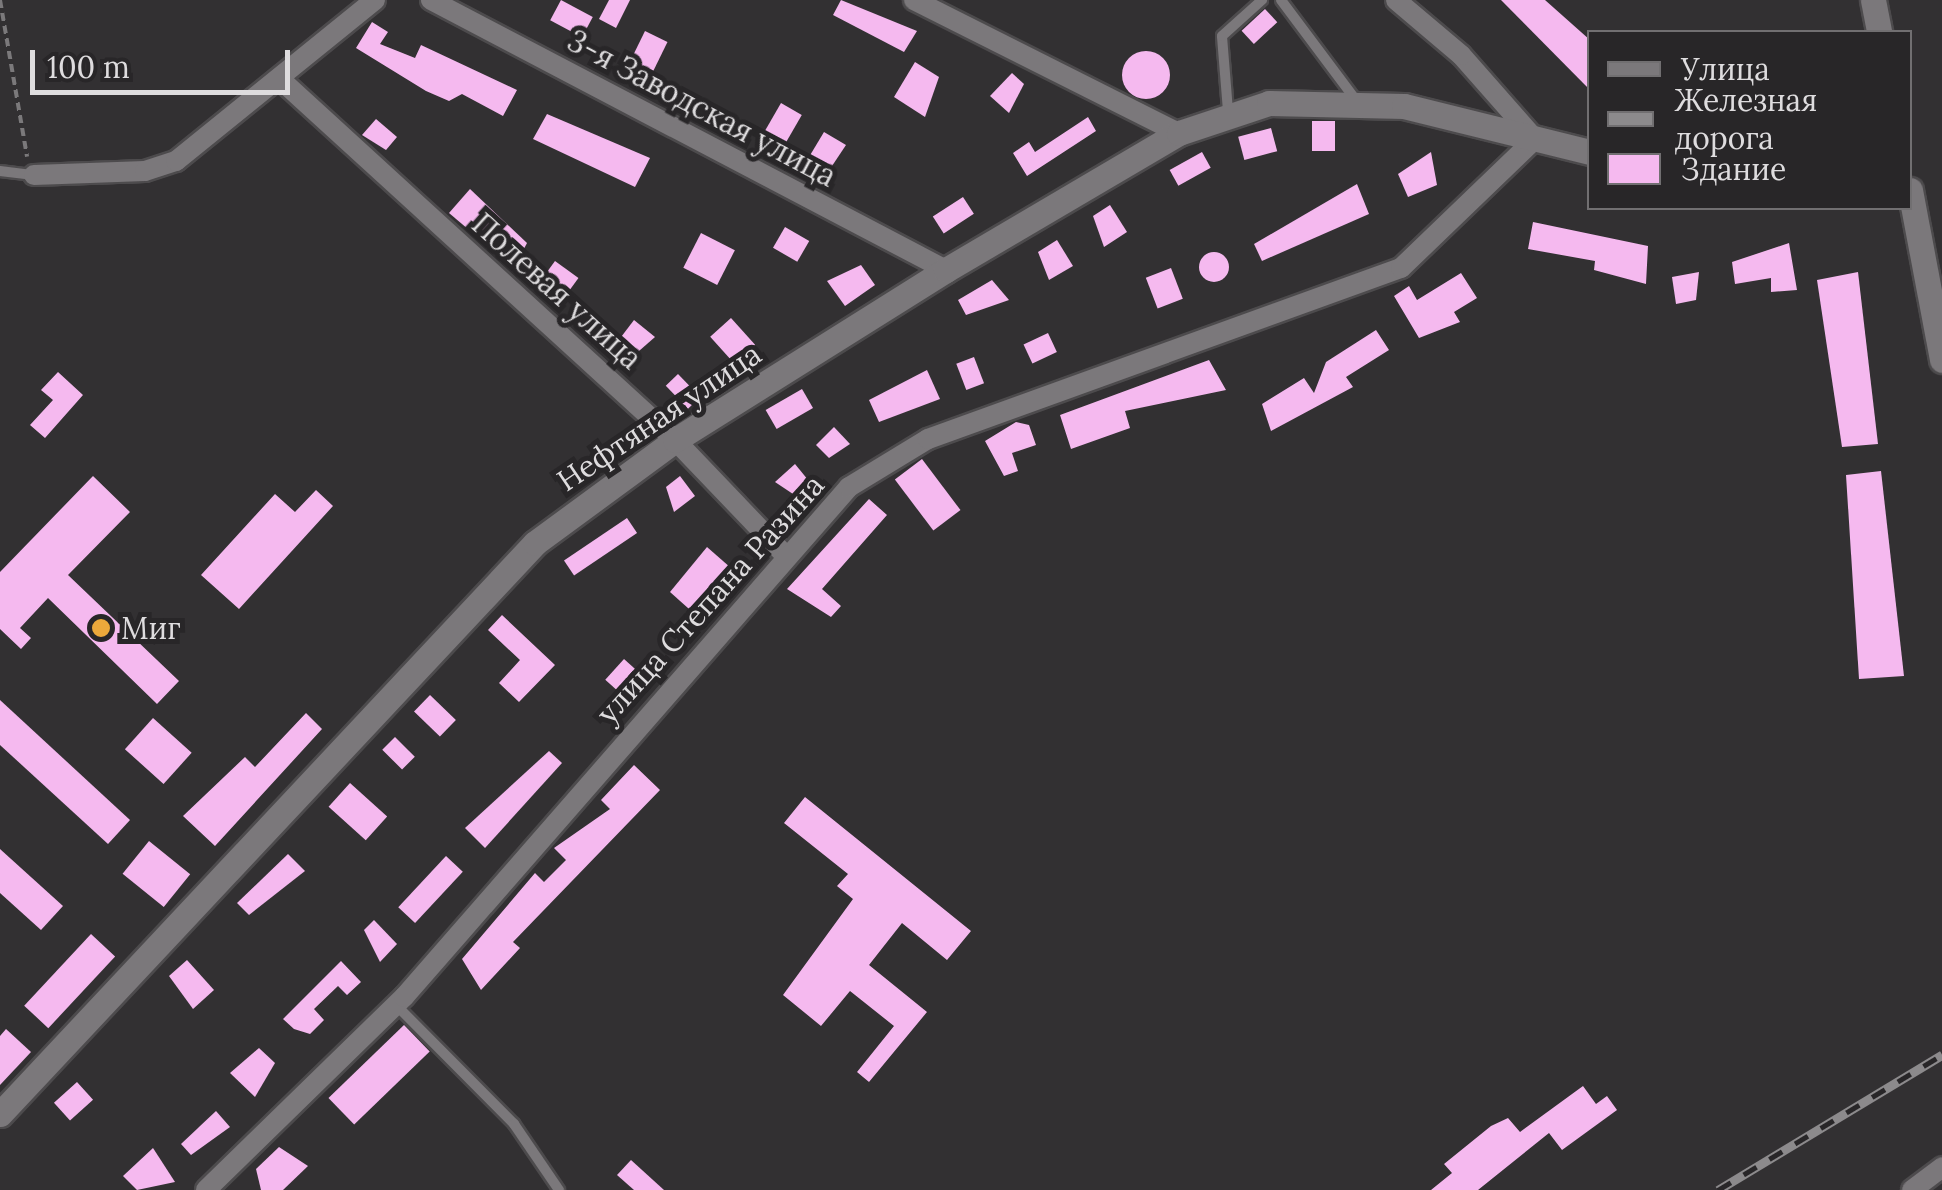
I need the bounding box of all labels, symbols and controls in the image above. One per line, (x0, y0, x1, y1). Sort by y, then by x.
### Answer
street label: 3-я Заводская улица (562, 22, 842, 194)
scale bar (35, 30, 295, 92)
legend (1587, 30, 1912, 210)
text: 100 m (47, 48, 130, 86)
text: Улица (1681, 50, 1770, 88)
text: Железная дорога (1674, 81, 1817, 157)
text: Здание (1681, 150, 1786, 188)
street label: Полевая улица (465, 206, 649, 376)
street label: Нефтяная улица (550, 336, 768, 498)
street label: улица Степана Разина (589, 467, 831, 731)
place label: Миг (121, 610, 180, 646)
marker: Миг (90, 617, 112, 639)

